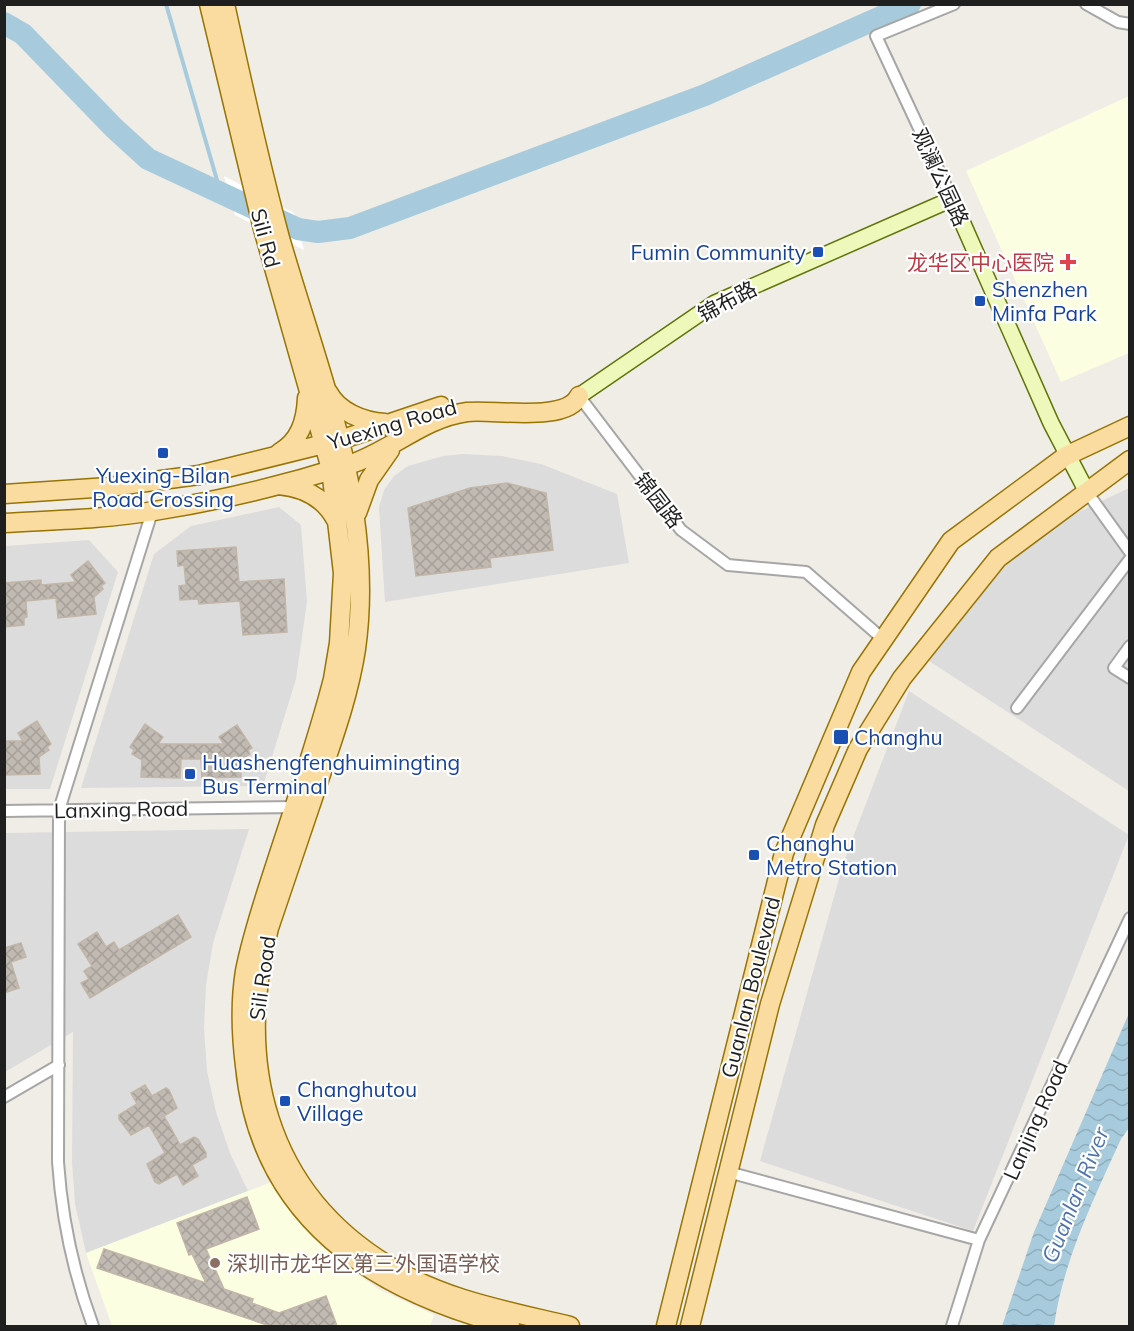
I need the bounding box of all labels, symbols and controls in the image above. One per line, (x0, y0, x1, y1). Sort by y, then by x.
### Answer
street label: 观澜公园路 (907, 124, 975, 230)
street label: Sili Rd (246, 205, 286, 271)
place label: Fumin Community (631, 239, 806, 265)
marker: Fumin Community (811, 245, 825, 259)
place label: 龙华区中心医院 (907, 249, 1054, 275)
marker: 龙华区中心医院 (1059, 253, 1077, 271)
street label: 锦布路 (693, 275, 761, 327)
place label: Shenzhen Minfa Park (992, 276, 1097, 326)
marker: Shenzhen Minfa Park (973, 294, 987, 308)
street label: Yuexing Road (324, 393, 459, 455)
marker: Yuexing-Bilan Road Crossing (156, 446, 170, 460)
place label: Yuexing-Bilan Road Crossing (92, 462, 234, 512)
street label: 锦园路 (629, 467, 689, 533)
place label: Changhu (854, 724, 943, 750)
marker: Changhu (832, 728, 850, 746)
place label: Huashengfenghuimingting Bus Terminal (202, 749, 460, 799)
marker: Huashengfenghuimingting Bus Terminal (183, 767, 197, 781)
street label: Lanxing Road (54, 795, 188, 823)
place label: Changhu Metro Station (766, 830, 897, 880)
marker: Changhu Metro Station (747, 848, 761, 862)
street label: Guanlan Boulevard (715, 894, 785, 1080)
street label: Sili Road (243, 934, 281, 1022)
street label: Lanjing Road (997, 1056, 1073, 1184)
place label: Changhutou Village (297, 1076, 417, 1126)
marker: Changhutou Village (278, 1094, 292, 1108)
water label: Guanlan River (1035, 1122, 1115, 1267)
place label: 深圳市龙华区第三外国语学校 (227, 1250, 500, 1276)
marker: 深圳市龙华区第三外国语学校 (208, 1256, 222, 1270)

